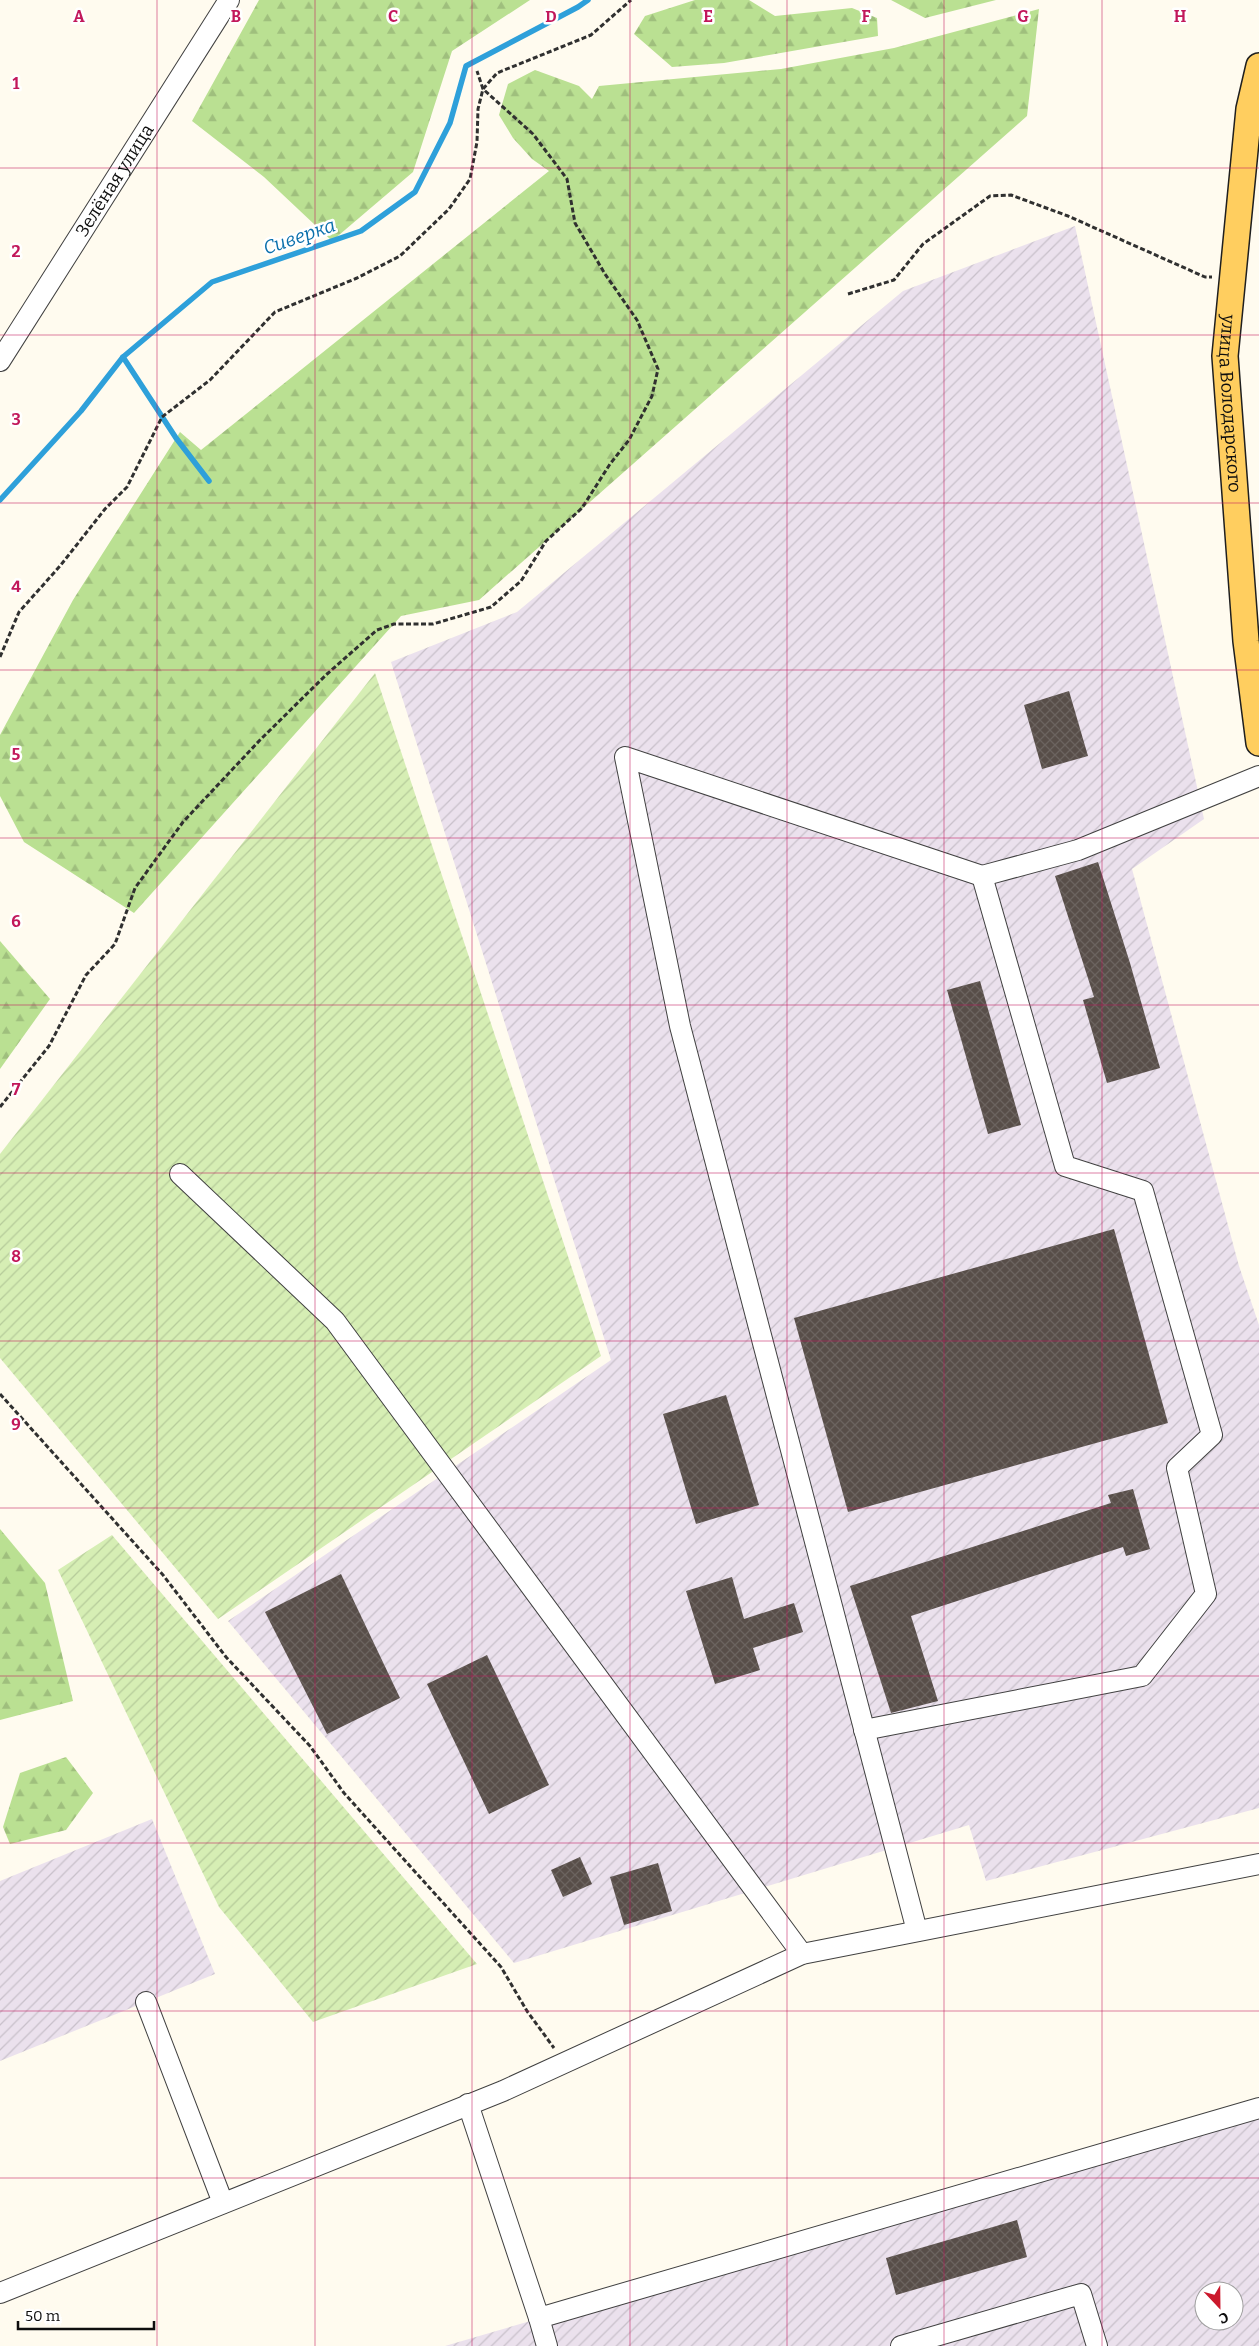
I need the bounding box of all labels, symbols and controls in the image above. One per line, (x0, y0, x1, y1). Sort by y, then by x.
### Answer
text: A (73, 7, 85, 26)
text: B (231, 7, 241, 26)
text: C (388, 7, 398, 26)
text: D (545, 7, 557, 26)
text: E (703, 7, 713, 26)
text: F (862, 7, 871, 26)
text: G (1017, 7, 1029, 26)
text: H (1174, 7, 1187, 26)
text: 1 (13, 74, 20, 93)
street label: Зелёная улица (71, 120, 158, 241)
water label: Сиверка (260, 213, 338, 260)
text: 2 (11, 242, 21, 261)
street label: улица Володарского (1214, 313, 1246, 493)
text: 3 (11, 410, 21, 429)
text: 4 (11, 577, 21, 596)
text: 5 (12, 745, 21, 764)
text: 6 (11, 912, 21, 931)
text: 7 (12, 1080, 21, 1099)
text: 8 (11, 1247, 21, 1266)
text: 9 (11, 1415, 21, 1434)
north arrow (1194, 2281, 1244, 2331)
scale bar (18, 2298, 154, 2330)
text: 50 m (25, 2307, 61, 2325)
text: С (1216, 2308, 1231, 2327)

